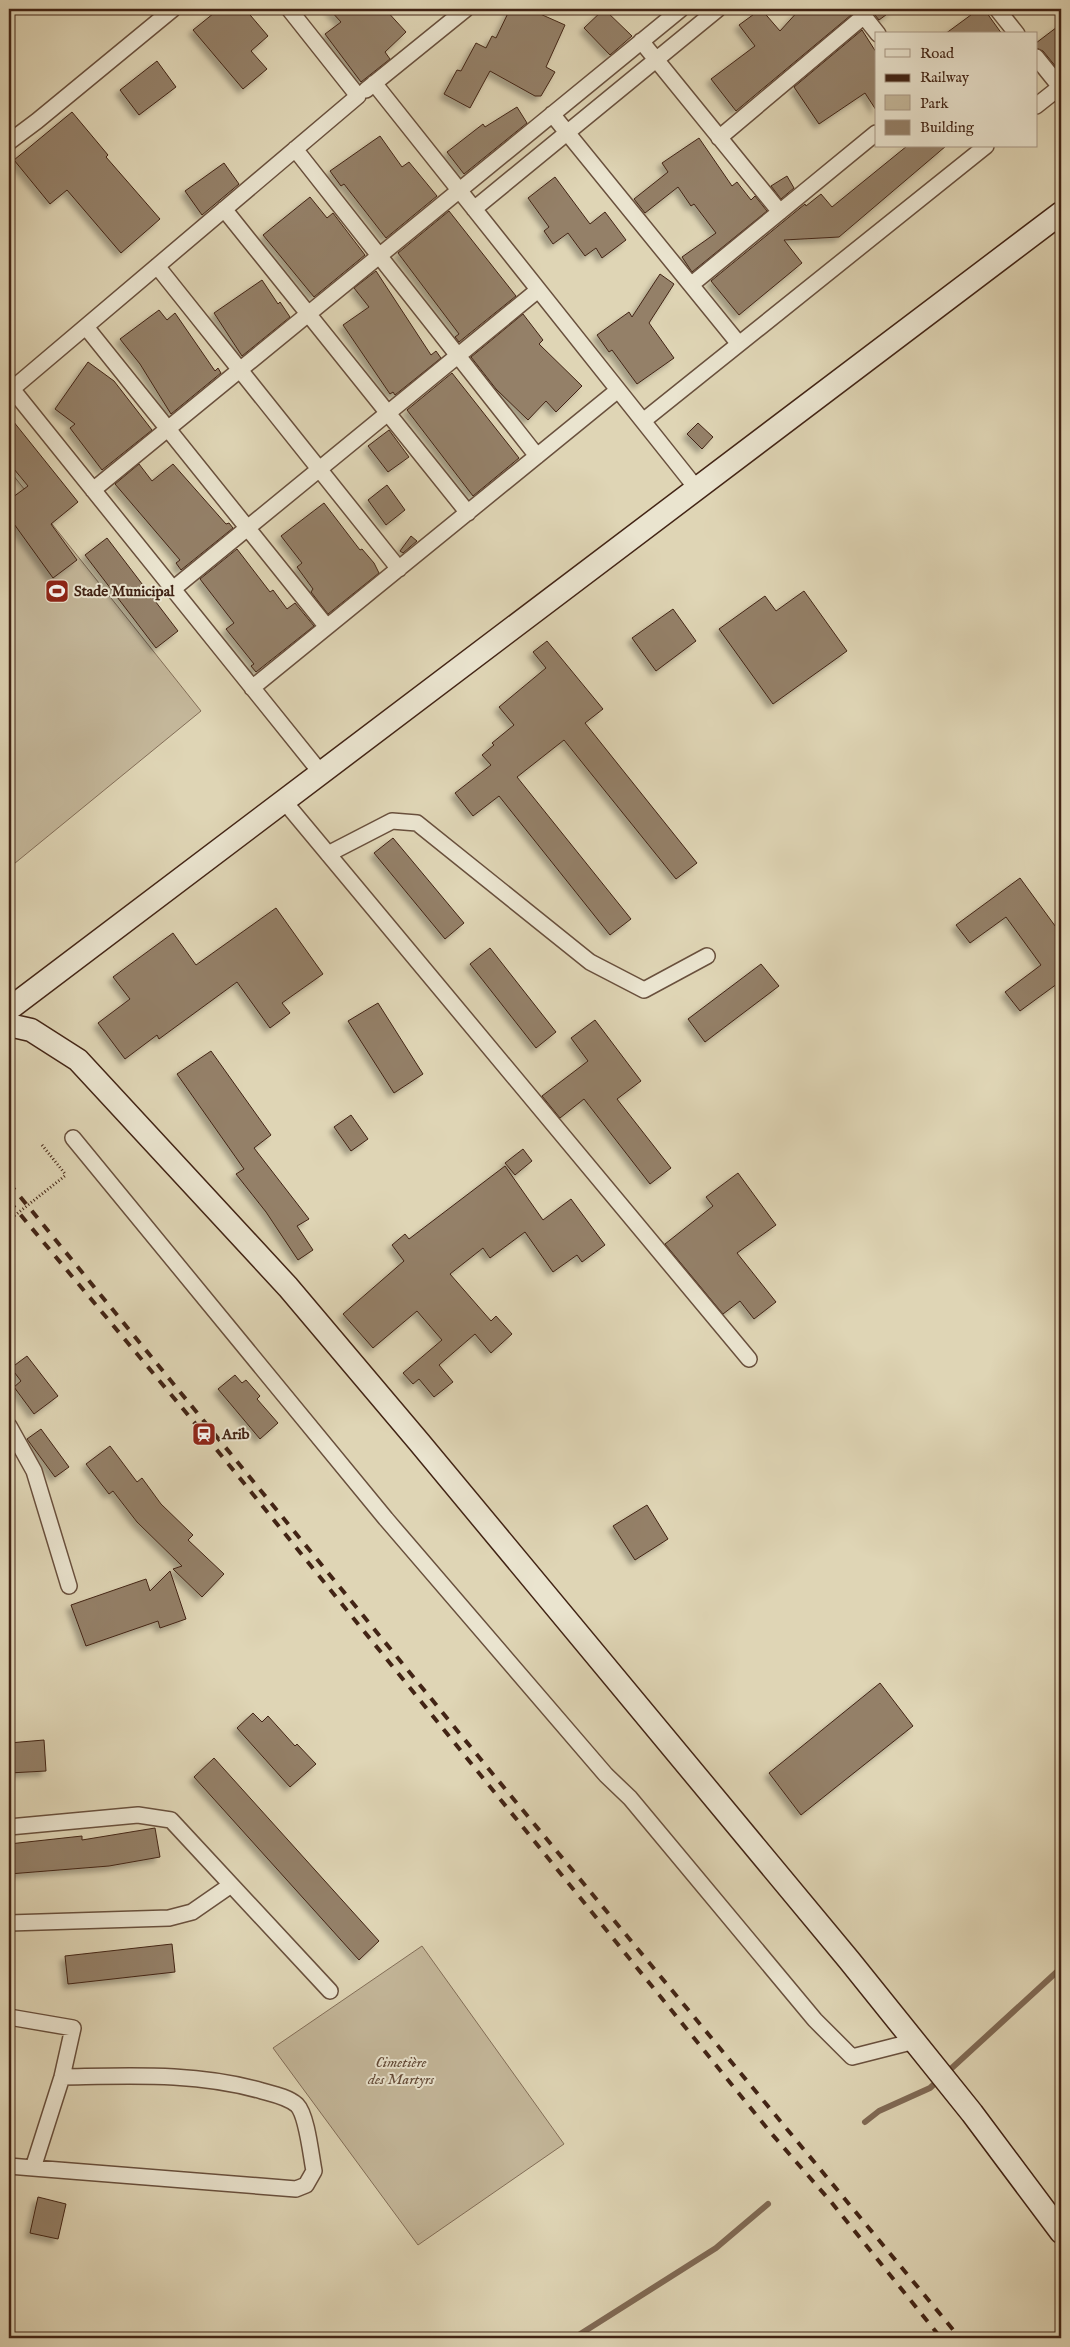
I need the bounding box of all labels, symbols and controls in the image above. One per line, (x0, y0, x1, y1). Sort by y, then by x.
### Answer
legend (875, 32, 1038, 148)
text: Road (920, 44, 955, 63)
text: Railway (920, 68, 970, 87)
text: Park (920, 94, 950, 113)
text: Building (920, 118, 975, 137)
sports icon: Stade Municipal (44, 578, 70, 604)
place label: Stade Municipal (74, 582, 175, 601)
station icon: Arib (191, 1421, 217, 1447)
place label: Arib (221, 1425, 250, 1444)
park label: Cimetière des Martyrs (367, 2053, 435, 2089)

